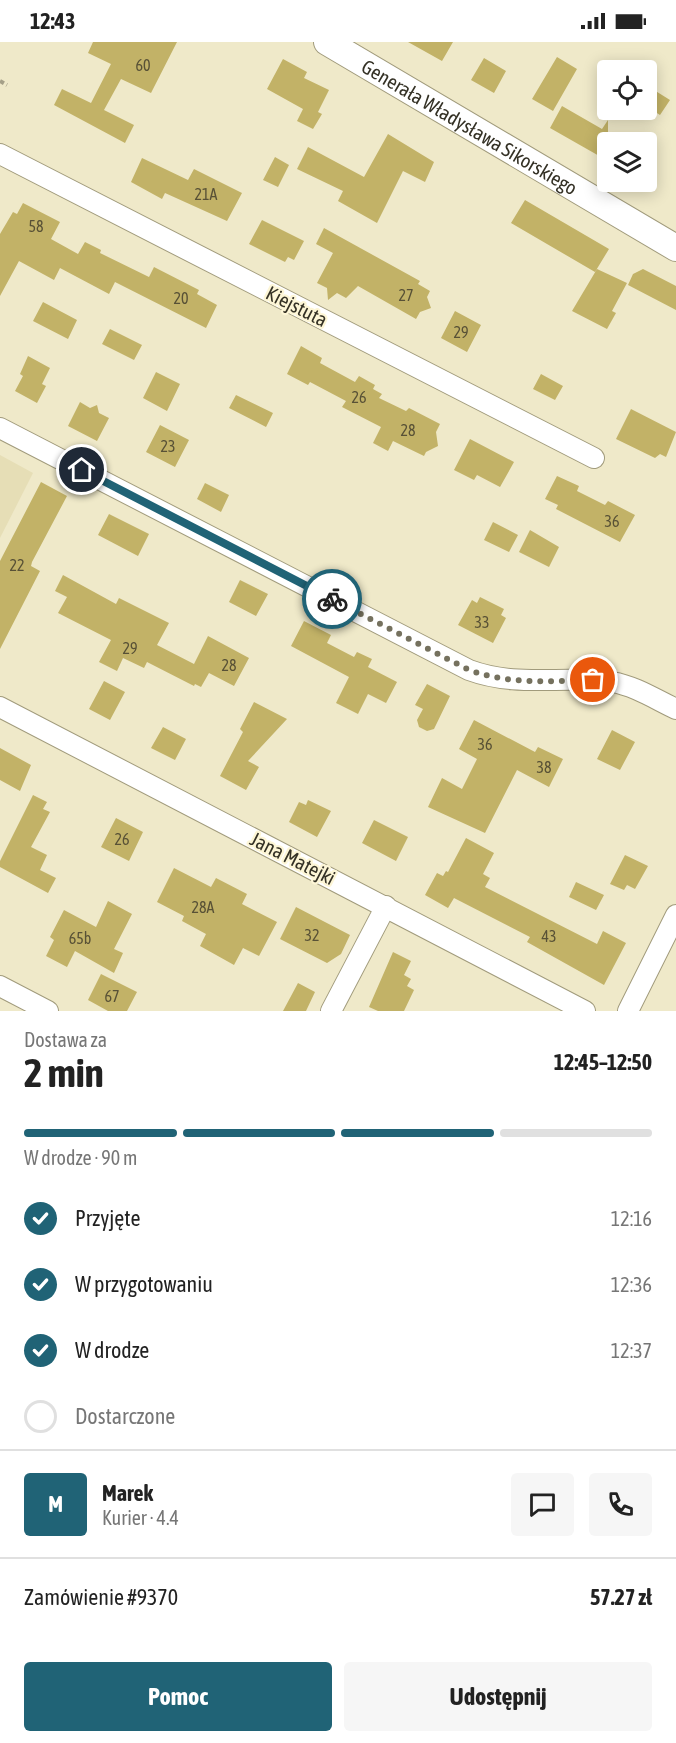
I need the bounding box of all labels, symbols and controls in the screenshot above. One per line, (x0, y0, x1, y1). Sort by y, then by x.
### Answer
text: 12:43 (30, 8, 75, 34)
street label: Generała Władysława Sikorskiego (358, 54, 582, 199)
house number: 60 (135, 56, 151, 74)
map controls (597, 60, 657, 192)
button: locate (597, 60, 657, 120)
button: layers (597, 132, 657, 192)
house number: 21A (195, 185, 218, 203)
house number: 58 (28, 217, 44, 235)
street label: Kiejstuta (263, 281, 331, 331)
house number: 27 (398, 286, 414, 304)
house number: 20 (173, 289, 189, 307)
house number: 29 (453, 323, 469, 341)
house number: 26 (351, 388, 367, 406)
house number: 28 (400, 421, 416, 439)
house number: 23 (160, 437, 176, 455)
pin (56, 444, 107, 495)
icon: home (65, 453, 98, 486)
house number: 36 (604, 512, 620, 530)
house number: 22 (9, 556, 25, 574)
courier (302, 569, 362, 629)
icon: bike (316, 583, 349, 616)
house number: 33 (474, 613, 490, 631)
house number: 29 (122, 639, 138, 657)
pin (567, 654, 618, 705)
house number: 28 (221, 656, 237, 674)
icon: bag (576, 663, 609, 696)
house number: 36 (477, 735, 493, 753)
house number: 38 (536, 758, 552, 776)
street label: Jana Matejki (247, 827, 339, 889)
house number: 26 (114, 830, 130, 848)
house number: 28A (192, 898, 215, 916)
house number: 32 (304, 926, 320, 944)
house number: 43 (541, 927, 557, 945)
house number: 65b (69, 929, 91, 947)
house number: 67 (104, 987, 120, 1005)
text: Dostawa za (24, 1028, 107, 1051)
text: 12:45–12:50 (554, 1049, 652, 1075)
text: 2 min (24, 1051, 104, 1095)
text: W drodze · 90 m (24, 1146, 137, 1169)
icon: check (24, 1202, 57, 1235)
text: Przyjęte (75, 1205, 140, 1231)
text: 12:16 (611, 1207, 652, 1230)
icon: check (24, 1268, 57, 1301)
text: W przygotowaniu (75, 1271, 213, 1297)
text: 12:36 (611, 1273, 652, 1296)
icon: check (24, 1334, 57, 1367)
text: W drodze (75, 1337, 149, 1363)
text: 12:37 (611, 1339, 652, 1362)
text: Dostarczone (75, 1403, 175, 1429)
button: chat (511, 1473, 574, 1536)
button: phone (589, 1473, 652, 1536)
text: Marek (102, 1480, 153, 1506)
text: M (48, 1491, 63, 1517)
text: Kurier · 4.4 (102, 1506, 179, 1529)
text: Zamówienie #9370 (24, 1584, 178, 1610)
text: 57.27 zł (590, 1584, 652, 1610)
button: Pomoc (24, 1662, 332, 1731)
button: Udostępnij (344, 1662, 652, 1731)

